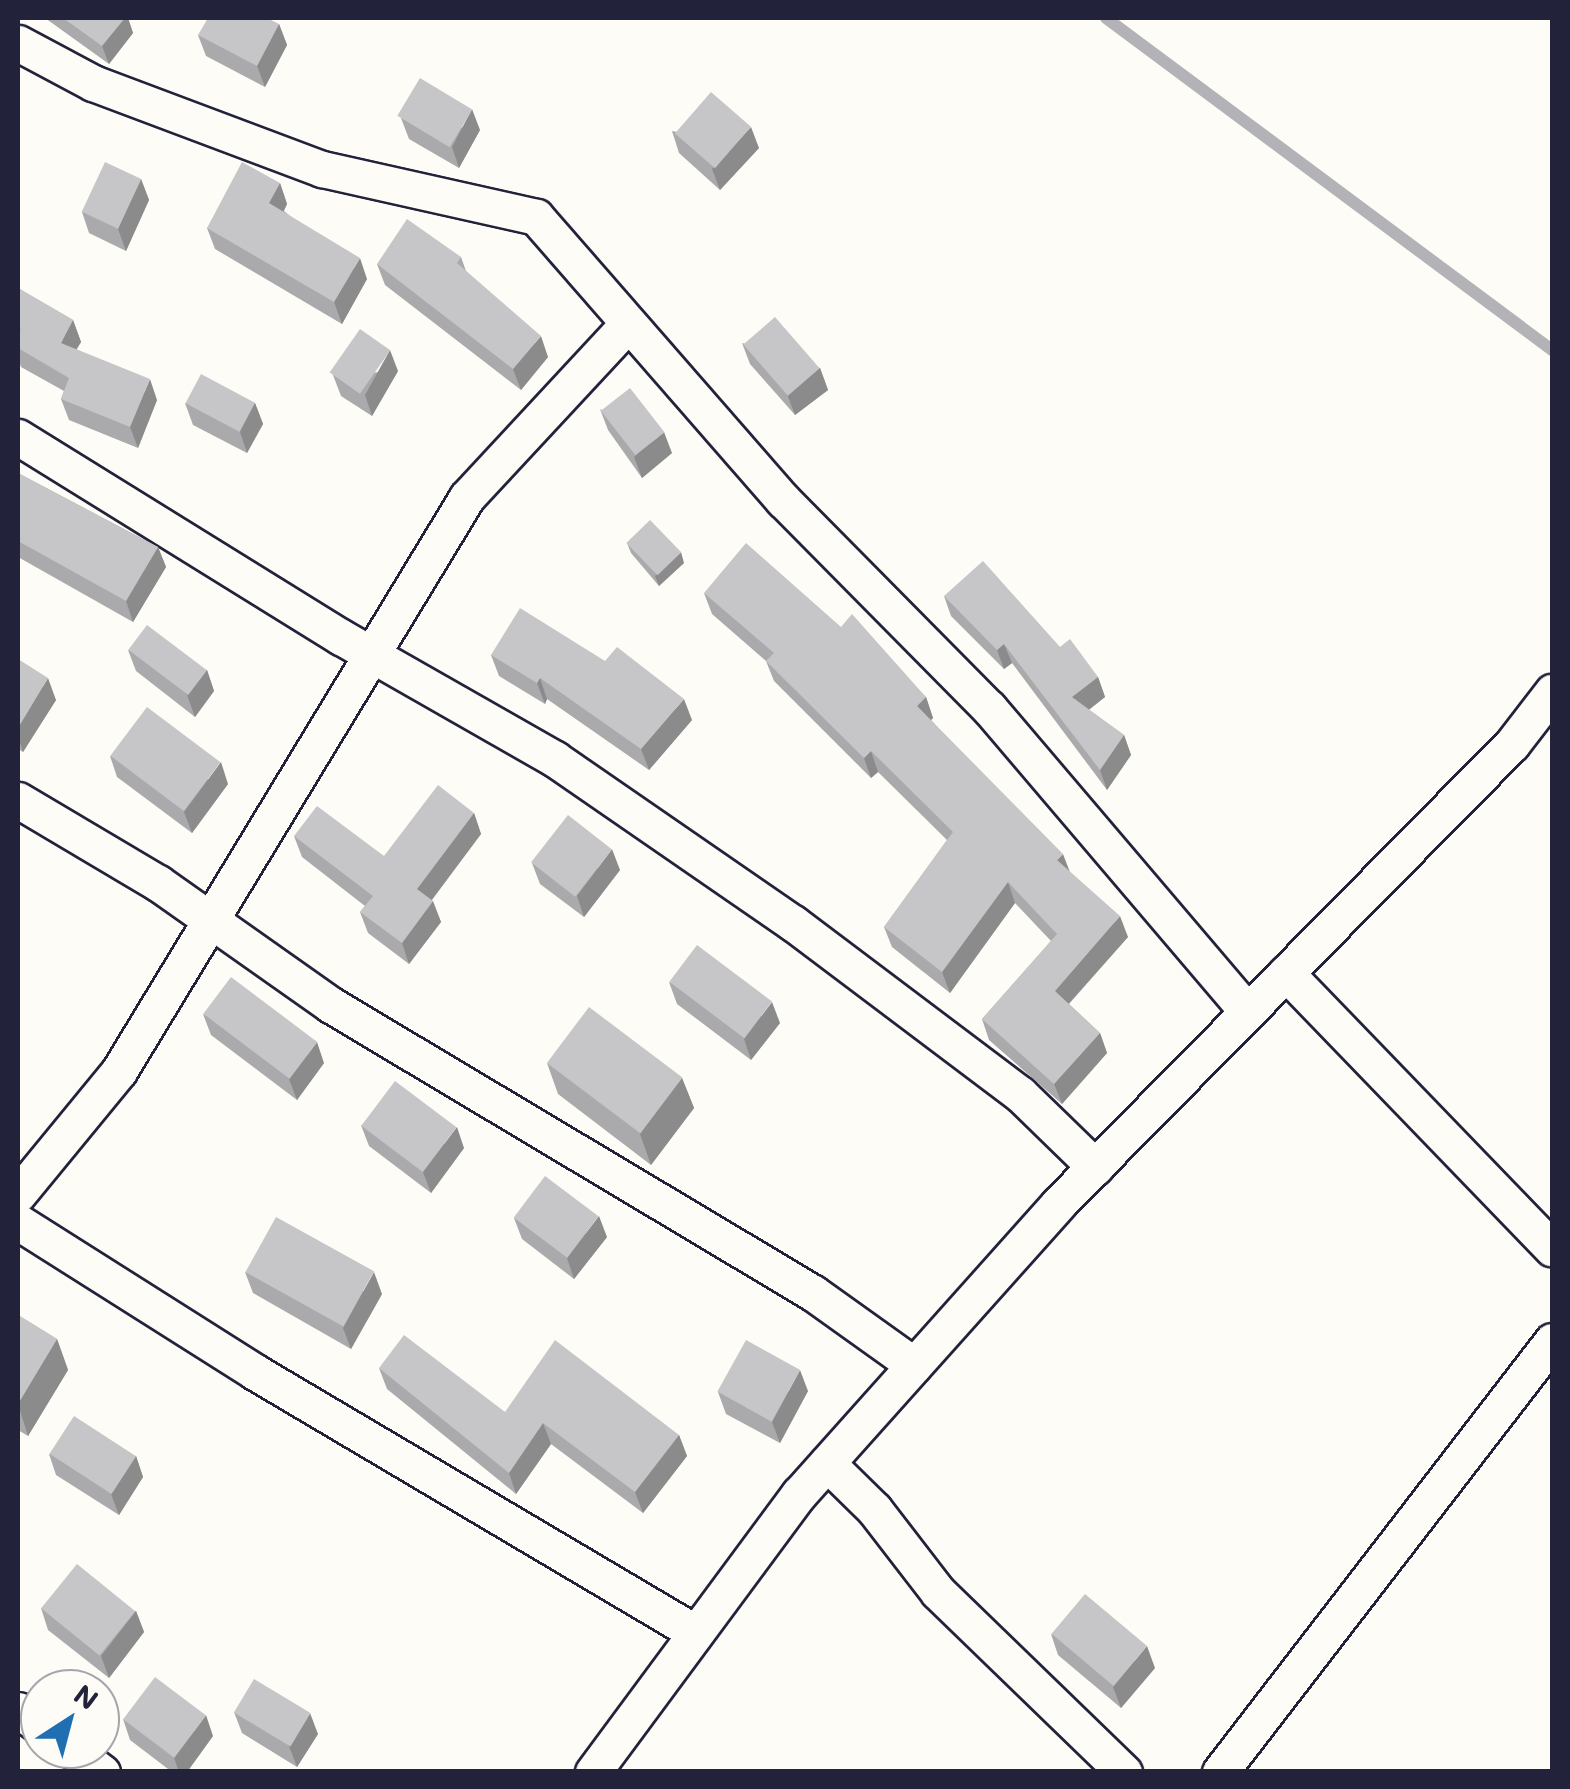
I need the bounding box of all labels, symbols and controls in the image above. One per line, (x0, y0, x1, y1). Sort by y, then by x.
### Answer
north arrow (20, 1669, 120, 1769)
text: N (67, 1676, 106, 1717)

